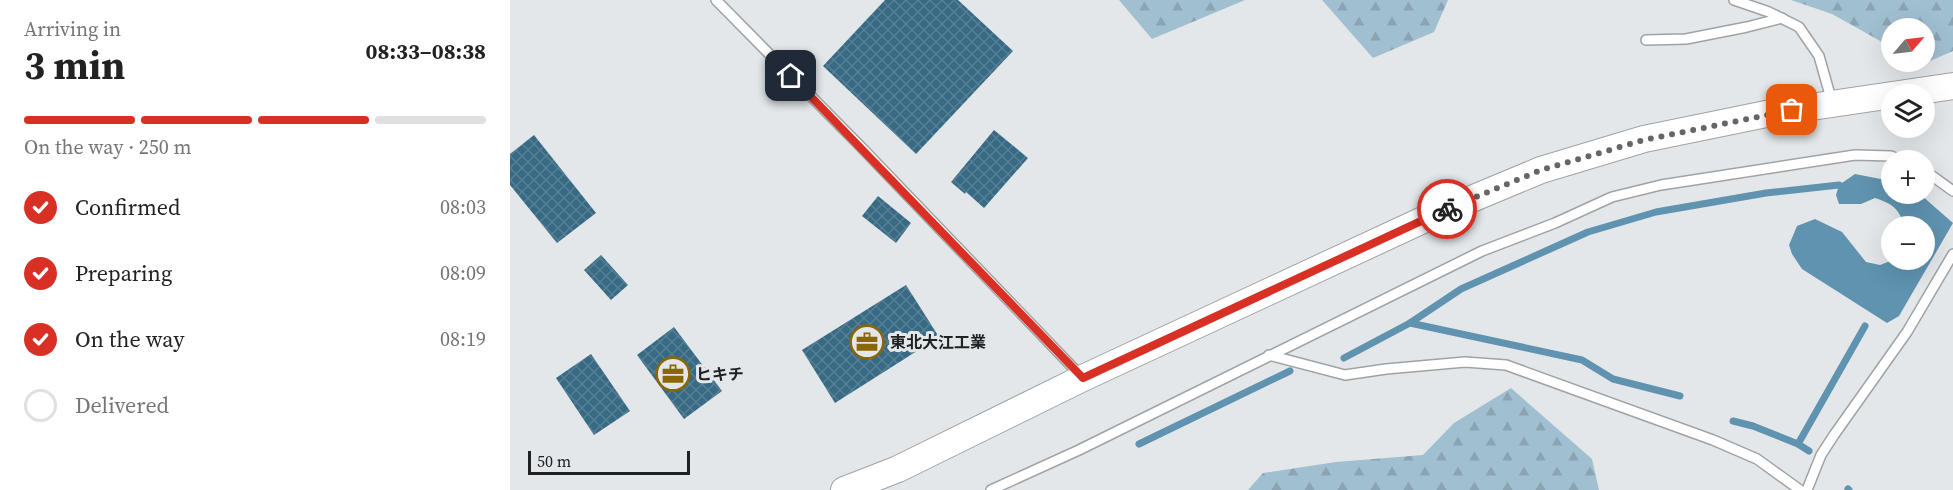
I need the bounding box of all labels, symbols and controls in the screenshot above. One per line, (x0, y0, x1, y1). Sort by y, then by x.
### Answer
text: Arriving in (24, 15, 121, 43)
north arrow (1881, 18, 1935, 72)
map controls (1881, 18, 1935, 270)
text: 08:33–08:38 (366, 36, 486, 66)
text: 3 min (24, 39, 125, 92)
pin (765, 50, 816, 101)
icon: home (774, 59, 807, 92)
pin (1766, 84, 1817, 135)
button: layers (1881, 84, 1935, 138)
icon: bag (1775, 93, 1808, 126)
text: On the way · 250 m (24, 133, 191, 161)
button: + (1881, 150, 1935, 204)
courier (1417, 179, 1477, 239)
icon: check (24, 191, 57, 224)
text: Confirmed (75, 192, 180, 222)
text: 08:03 (440, 193, 486, 221)
icon: bike (1431, 193, 1464, 226)
button: − (1881, 216, 1935, 270)
icon: check (24, 257, 57, 290)
text: Preparing (75, 258, 172, 288)
text: 08:09 (440, 259, 486, 287)
icon: check (24, 323, 57, 356)
text: On the way (75, 324, 184, 354)
office icon: 東北大江工業 (849, 324, 885, 360)
text: 08:19 (440, 325, 486, 353)
place label: 東北大江工業 (890, 331, 986, 353)
office icon: ヒキチ (655, 356, 691, 392)
place label: ヒキチ (696, 363, 744, 385)
text: Delivered (75, 390, 169, 420)
scale bar (528, 448, 690, 476)
text: 50 m (537, 450, 571, 472)

